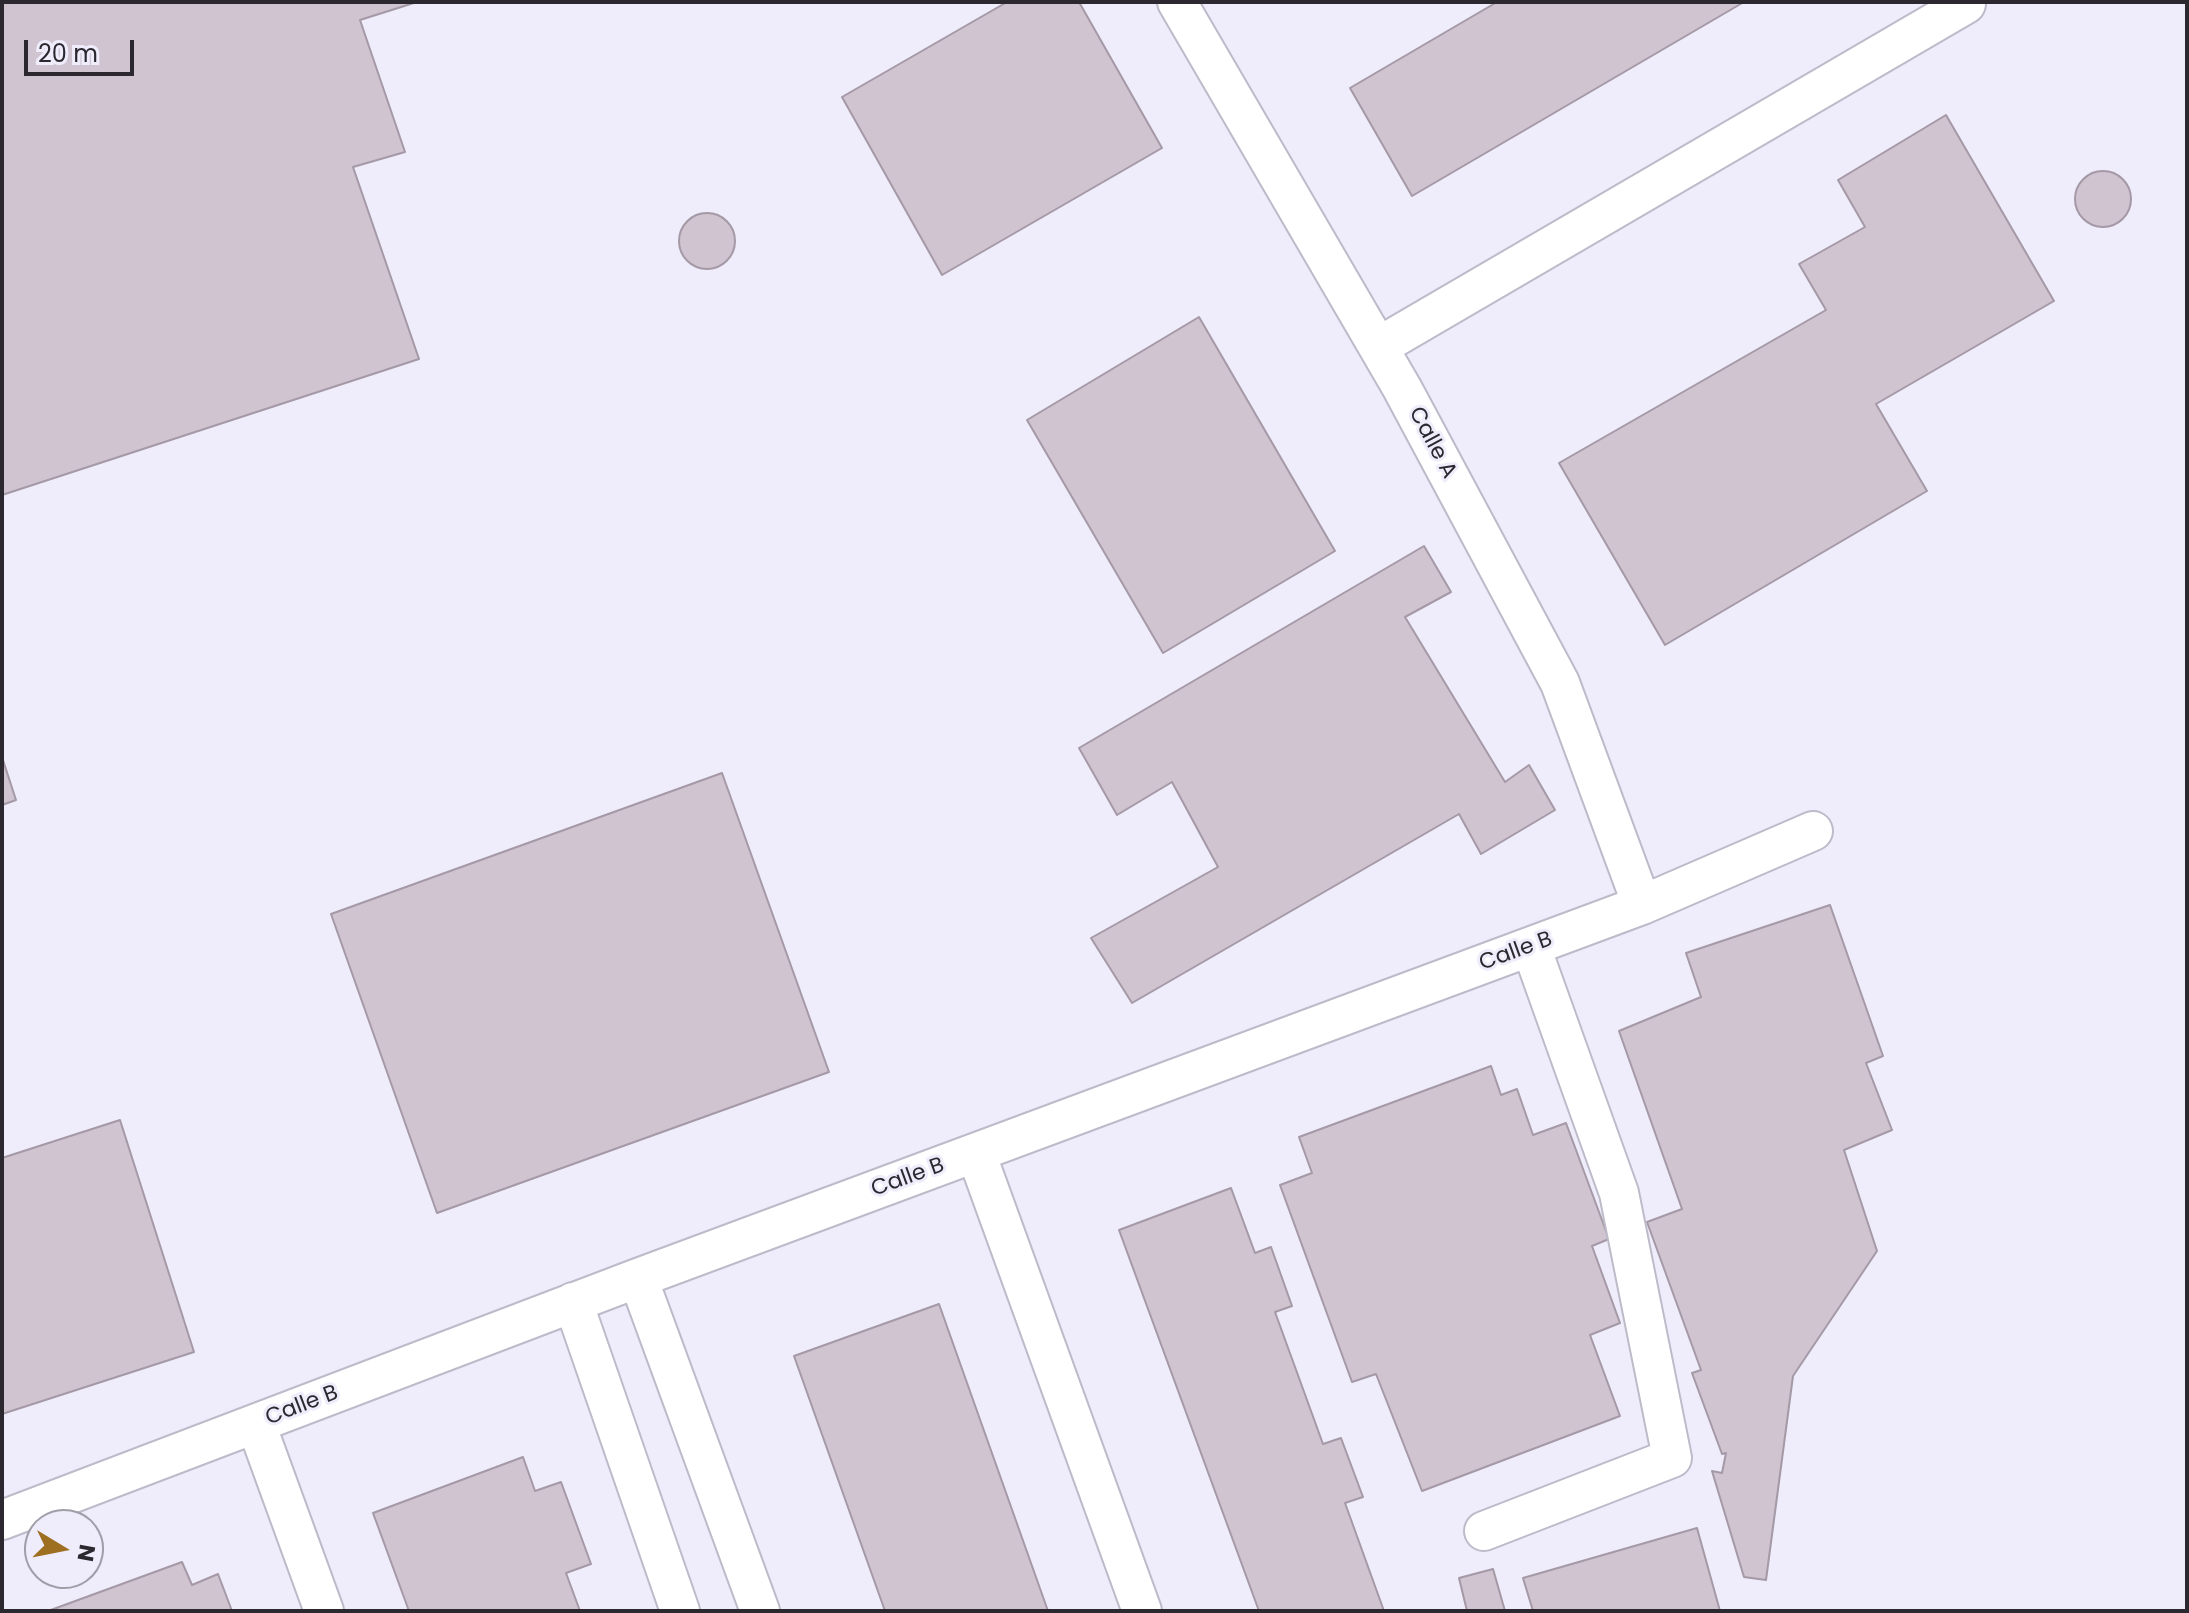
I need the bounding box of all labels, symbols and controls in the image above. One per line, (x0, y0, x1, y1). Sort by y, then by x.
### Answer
scale bar (28, 24, 138, 74)
text: 20 m (38, 37, 98, 70)
street label: Calle A (1402, 403, 1462, 483)
street label: Calle B (1476, 927, 1556, 977)
street label: Calle B (868, 1153, 948, 1203)
street label: Calle B (262, 1380, 342, 1432)
north arrow (24, 1509, 104, 1589)
text: N (69, 1542, 103, 1564)

